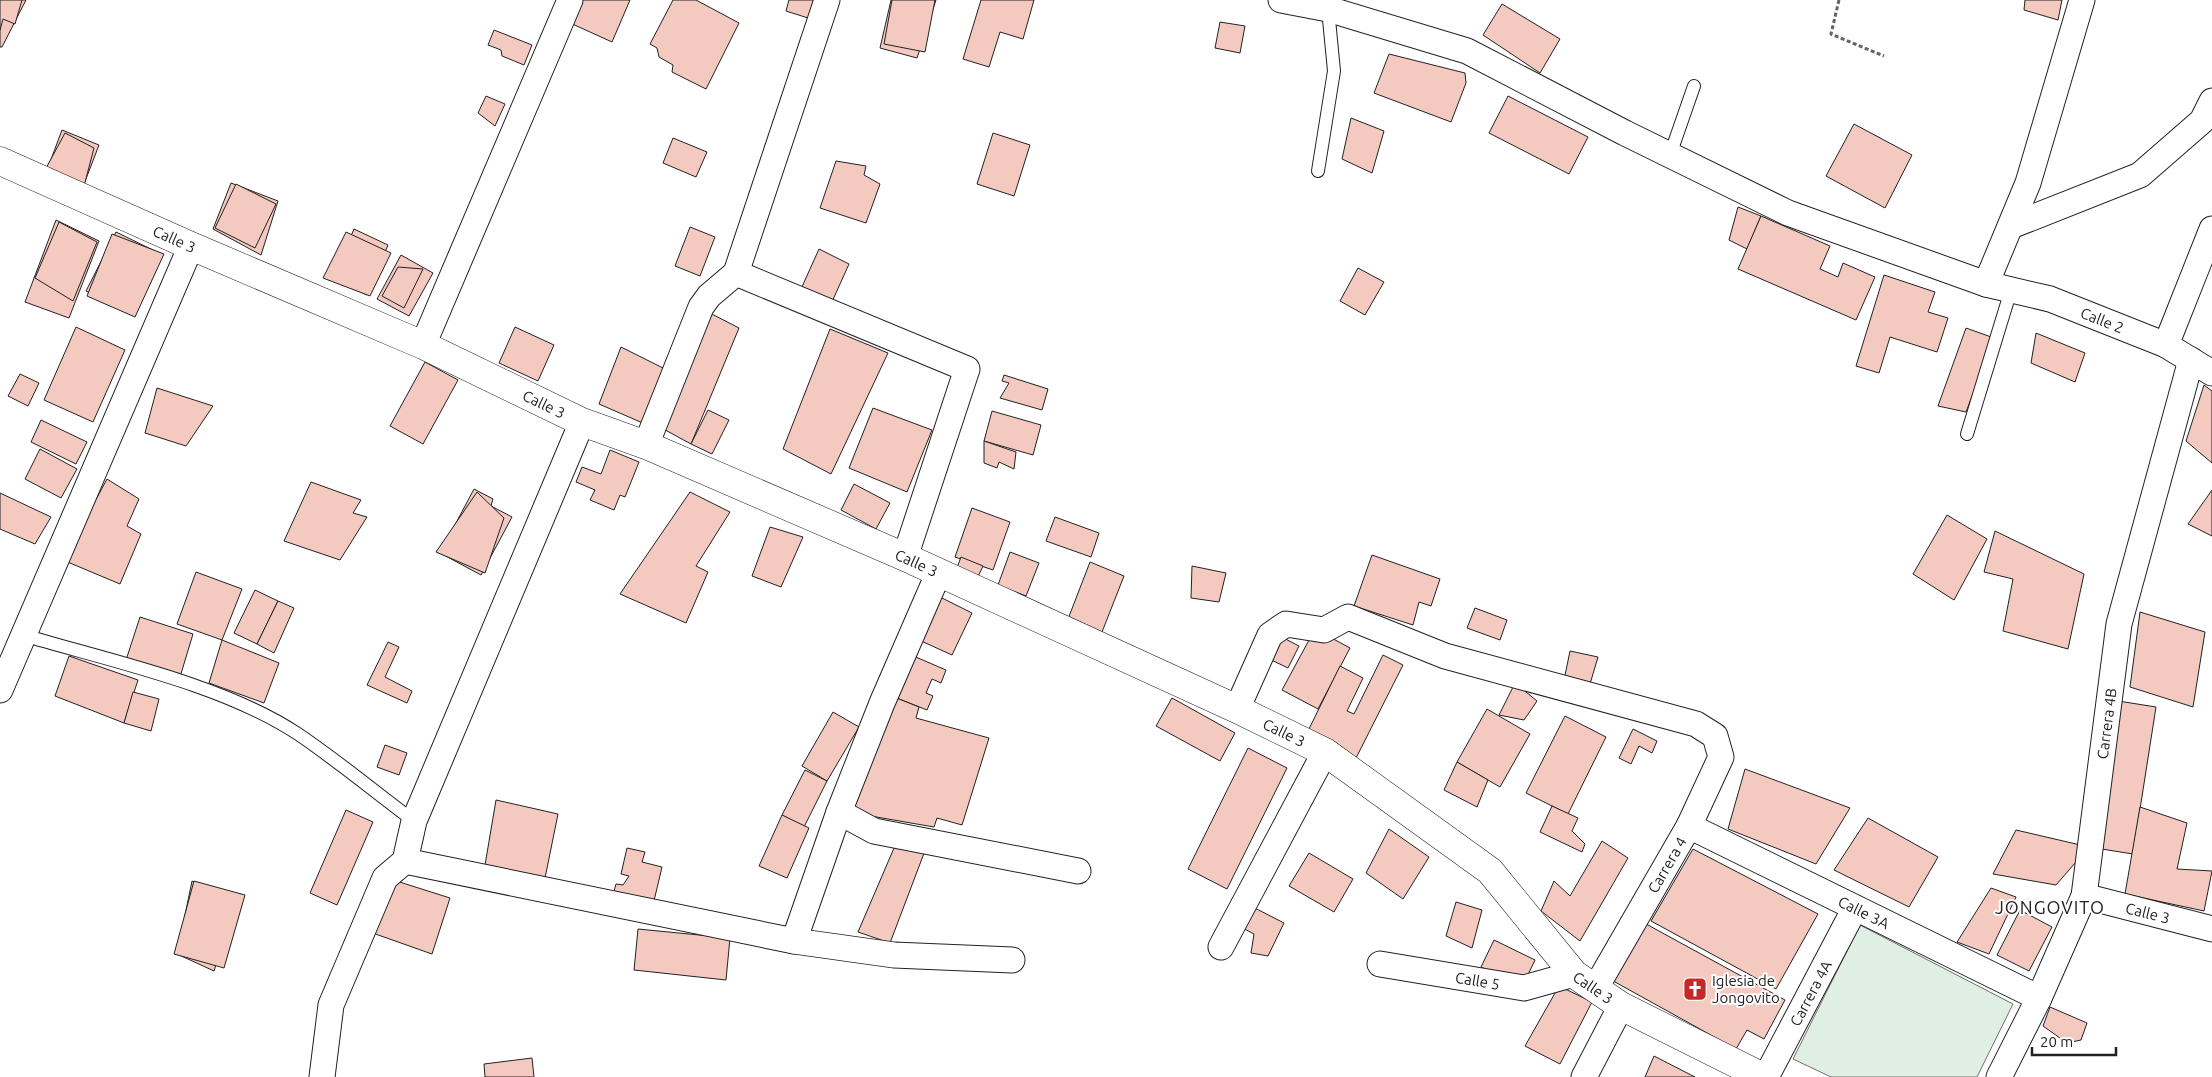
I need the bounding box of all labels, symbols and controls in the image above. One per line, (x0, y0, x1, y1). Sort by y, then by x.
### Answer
street label: Calle 3 (150, 222, 198, 256)
street label: Calle 2 (2078, 304, 2126, 336)
street label: Calle 3 (520, 386, 568, 421)
street label: Calle 3 (893, 545, 941, 579)
street label: Carrera 4B (2093, 687, 2119, 760)
street label: Calle 3 (1260, 715, 1308, 750)
street label: Carrera 4 (1644, 834, 1690, 896)
street label: Calle 3A (1836, 892, 1893, 932)
district label: JONGOVITO (1995, 897, 2105, 917)
street label: Calle 3 (2124, 899, 2172, 926)
street label: Carrera 4A (1786, 957, 1835, 1029)
street label: Calle 3 (1570, 967, 1617, 1007)
street label: Calle 5 (1454, 968, 1501, 992)
place label: Iglesia de Jongovito (1712, 972, 1780, 1006)
church icon: Iglesia de Jongovito (1682, 976, 1708, 1002)
scale bar (2032, 1024, 2116, 1056)
text: 20 m (2040, 1033, 2073, 1050)

